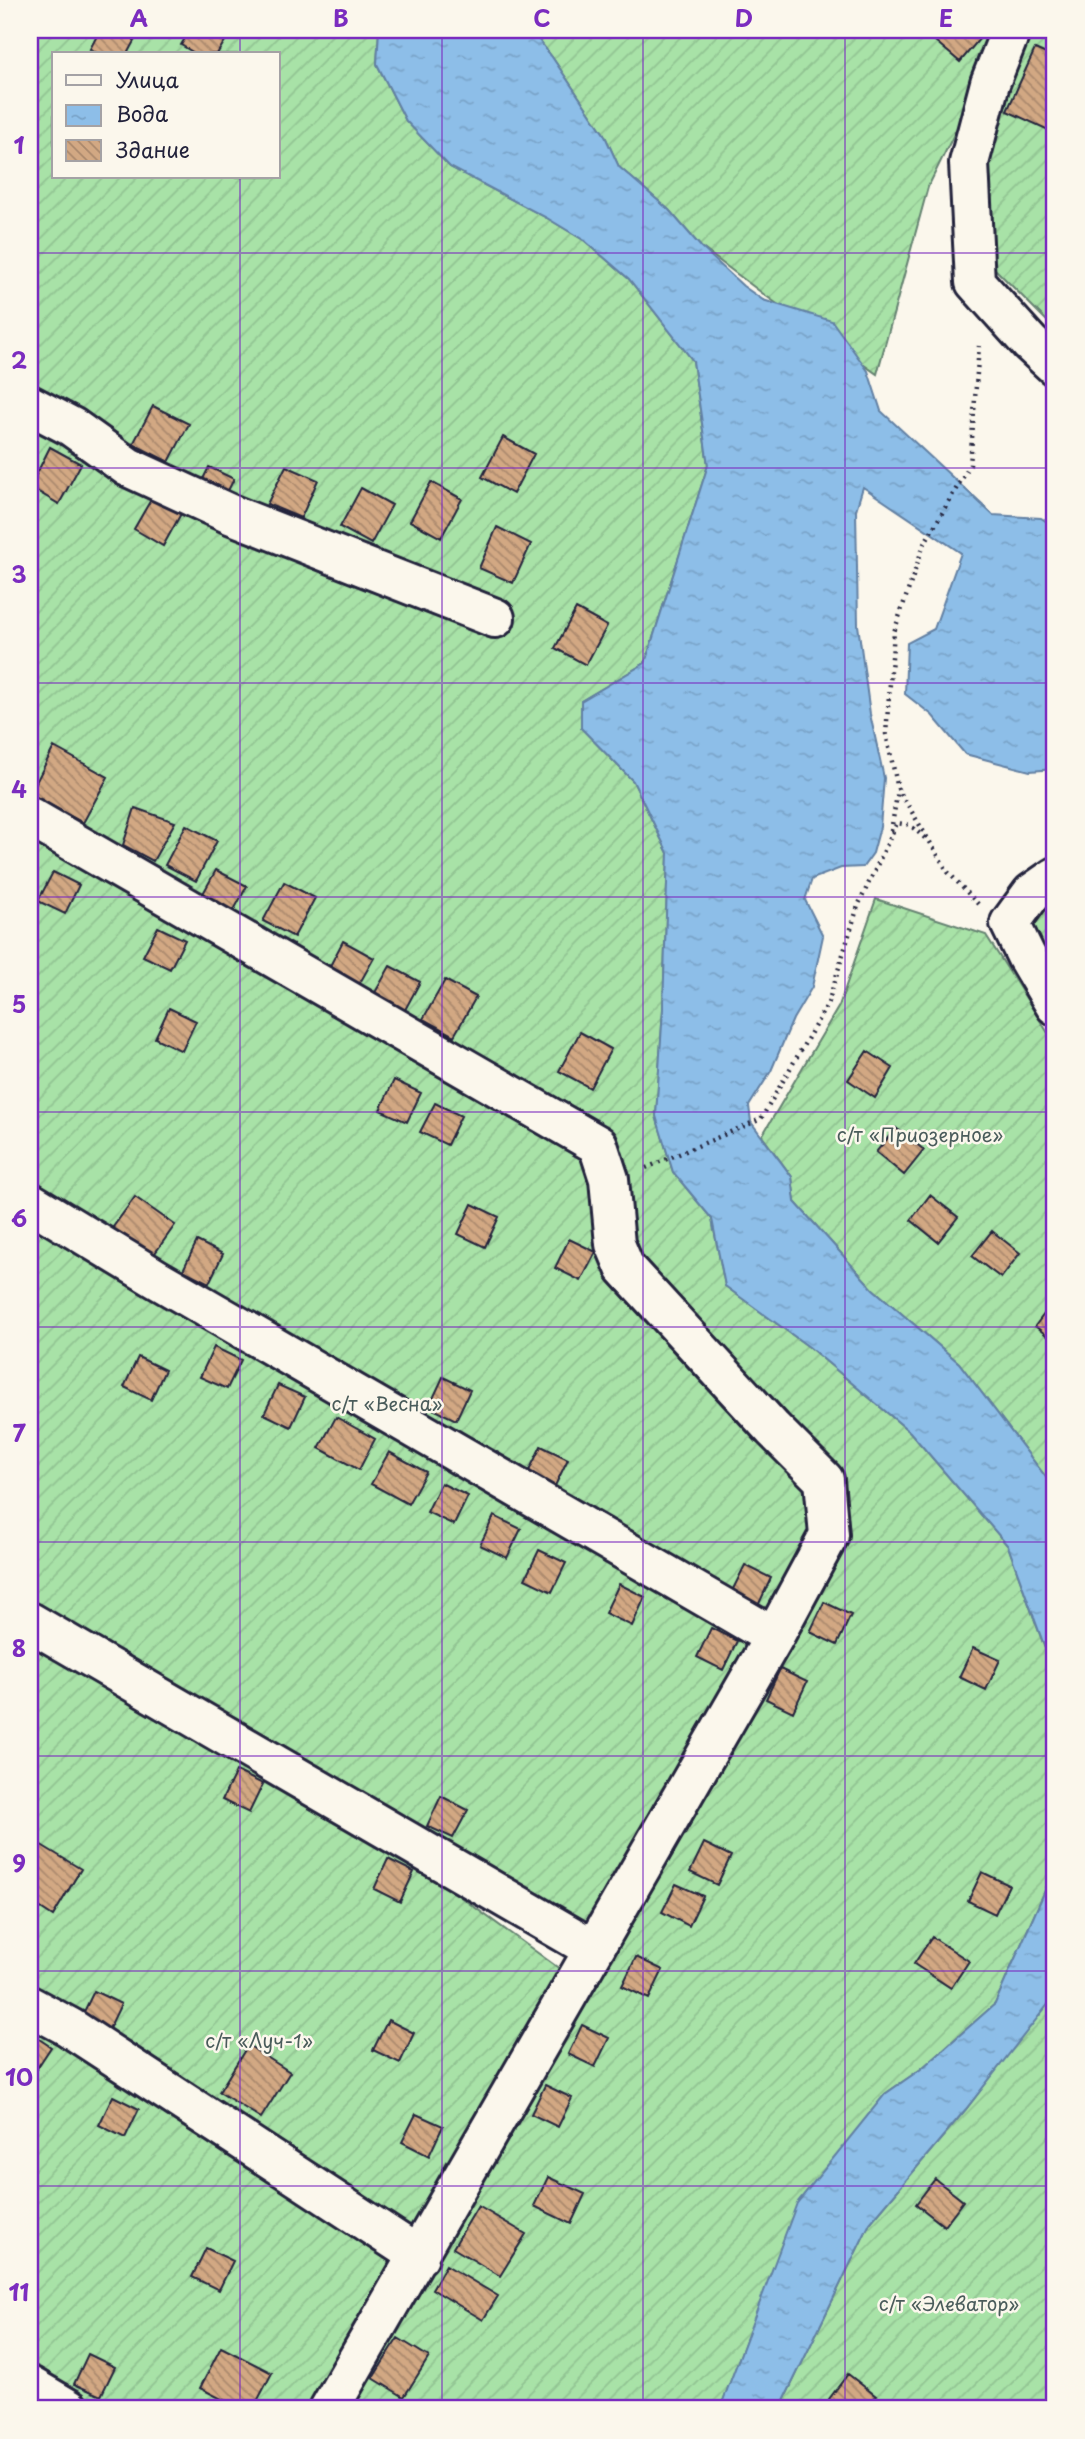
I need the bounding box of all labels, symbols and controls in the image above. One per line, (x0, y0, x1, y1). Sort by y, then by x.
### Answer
text: A (130, 0, 148, 35)
text: B (333, 0, 349, 35)
text: C (533, 0, 551, 35)
text: D (735, 0, 753, 35)
text: E (939, 0, 953, 35)
legend (52, 52, 280, 178)
text: Улица (116, 63, 179, 95)
text: Вода (116, 97, 168, 129)
text: 1 (14, 127, 25, 162)
text: Здание (116, 133, 190, 165)
text: 2 (11, 342, 27, 377)
text: 3 (11, 556, 27, 591)
text: 4 (11, 771, 27, 806)
text: 5 (12, 986, 26, 1021)
park label: с/т «Приозерное» (837, 1120, 1003, 1148)
text: 6 (11, 1200, 27, 1235)
park label: с/т «Весна» (332, 1389, 443, 1417)
text: 7 (12, 1415, 26, 1450)
text: 8 (12, 1630, 26, 1665)
text: 9 (12, 1845, 26, 1880)
park label: с/т «Луч-1» (205, 2026, 313, 2054)
text: 10 (5, 2059, 33, 2094)
text: 11 (9, 2274, 30, 2309)
park label: с/т «Элеватор» (879, 2289, 1019, 2317)

